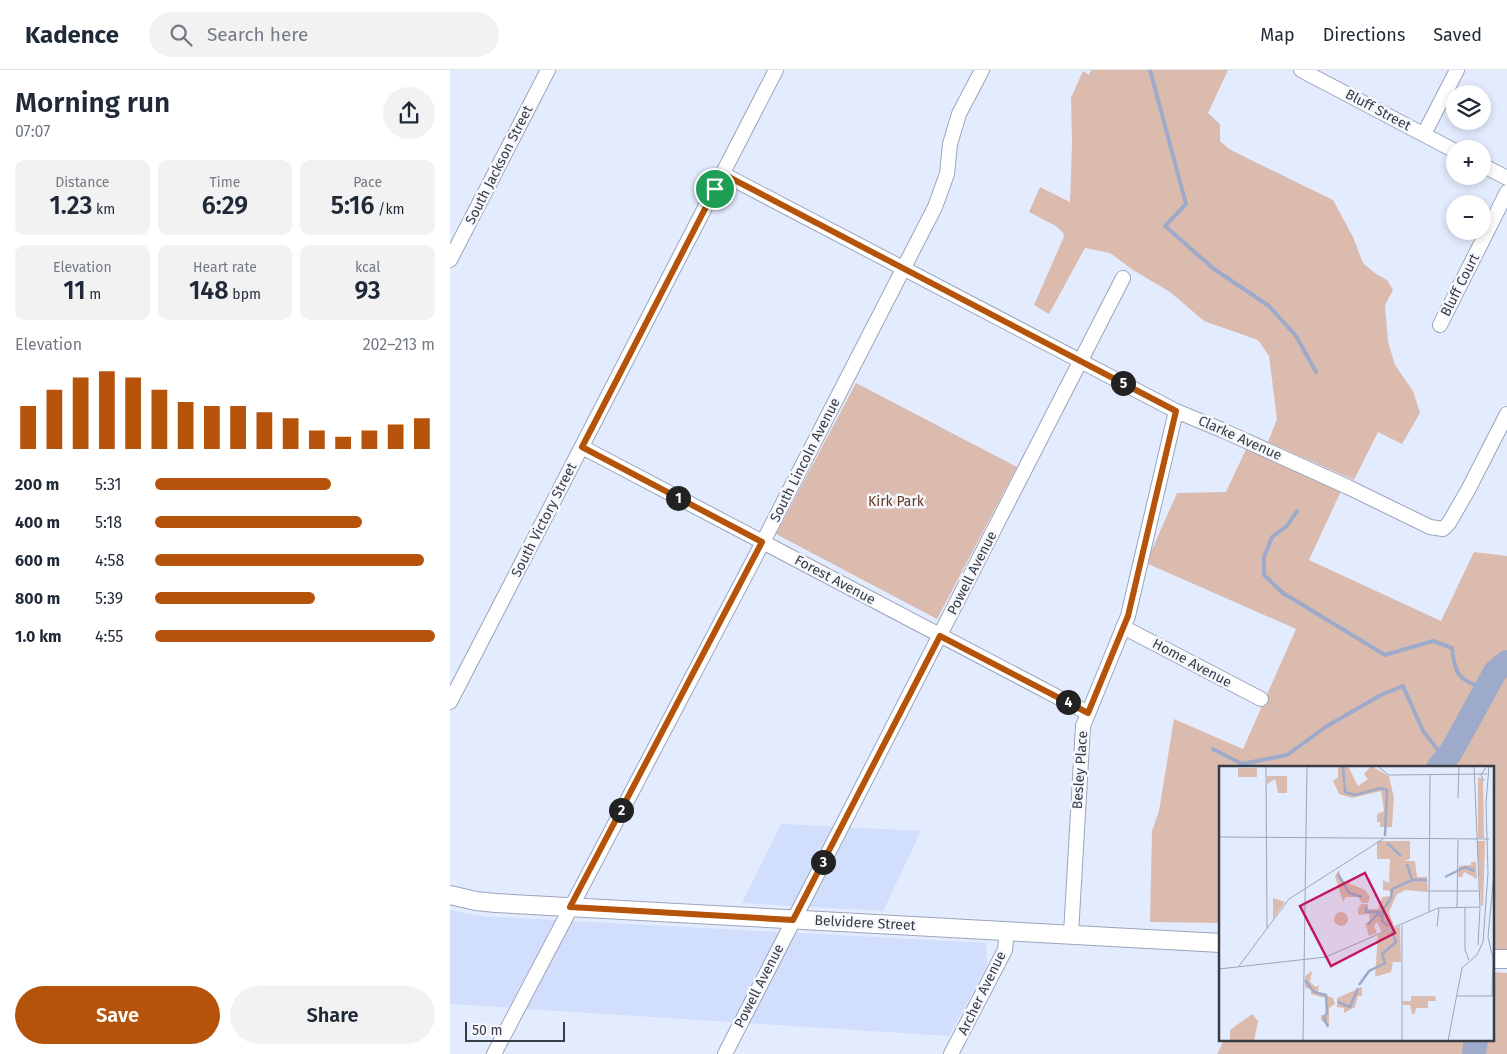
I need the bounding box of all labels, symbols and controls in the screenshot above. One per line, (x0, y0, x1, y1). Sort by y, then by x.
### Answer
search box (149, 12, 499, 57)
text: Kadence (25, 21, 119, 49)
icon: search (167, 21, 195, 49)
text: Search here (207, 23, 308, 46)
text: Map (1260, 24, 1295, 46)
text: Directions (1323, 24, 1405, 46)
text: Saved (1433, 24, 1482, 46)
map controls (1446, 85, 1491, 240)
button: layers (1446, 85, 1491, 130)
text: Morning run (15, 86, 170, 119)
street label: Bluff Street (1342, 86, 1415, 135)
button: share (383, 87, 435, 139)
street label: South Jackson Street (462, 102, 537, 227)
text: 07:07 (15, 122, 50, 141)
button: + (1446, 140, 1491, 185)
pin (694, 168, 736, 210)
text: Distance (55, 174, 109, 191)
text: Time (210, 174, 240, 191)
text: Pace (353, 174, 382, 191)
icon: arrive (701, 175, 729, 203)
text: 1.23 (49, 191, 92, 221)
text: 6:29 (202, 191, 248, 221)
text: 5:16 (331, 191, 374, 221)
button: − (1446, 195, 1491, 240)
text: km (92, 201, 115, 218)
text: /km (374, 201, 405, 218)
street label: Bluff Court (1437, 250, 1483, 319)
text: Elevation (53, 259, 112, 276)
text: Heart rate (193, 259, 257, 276)
text: kcal (355, 259, 380, 276)
text: 11 (63, 276, 86, 306)
text: 148 (189, 276, 229, 306)
text: 93 (355, 276, 381, 306)
text: m (86, 286, 101, 303)
text: bpm (229, 286, 261, 303)
text: Elevation (15, 335, 82, 354)
text: 202–213 m (363, 335, 435, 354)
pin: 5 (1110, 370, 1136, 396)
text: 5 (1120, 375, 1127, 392)
street label: South Lincoln Avenue (766, 395, 844, 525)
street label: Clarke Avenue (1196, 412, 1284, 464)
street label: South Victory Street (508, 459, 581, 580)
text: 200 m (15, 475, 59, 494)
text: 5:31 (95, 475, 122, 494)
pin: 1 (666, 486, 690, 510)
text: 1 (675, 490, 682, 507)
park label: Kirk Park (868, 493, 925, 510)
text: 400 m (15, 513, 60, 532)
text: 5:18 (95, 513, 122, 532)
street label: Powell Avenue (944, 528, 1000, 618)
text: 600 m (15, 551, 60, 570)
text: 4:58 (95, 551, 124, 570)
street label: Forest Avenue (792, 552, 878, 608)
text: 800 m (15, 589, 60, 608)
text: 5:39 (95, 589, 123, 608)
text: 1.0 km (15, 627, 62, 646)
text: 4:55 (95, 627, 123, 646)
street label: Home Avenue (1149, 635, 1235, 691)
pin: 4 (1056, 690, 1080, 714)
text: 4 (1065, 694, 1072, 711)
street label: Besley Place (1069, 730, 1091, 810)
inset map (1219, 766, 1494, 1042)
pin: 2 (608, 798, 634, 822)
text: 2 (618, 802, 625, 819)
pin: 3 (810, 850, 836, 874)
text: 3 (820, 854, 827, 871)
street label: Belvidere Street (814, 912, 917, 934)
street label: Powell Avenue (731, 941, 787, 1031)
street label: Archer Avenue (954, 948, 1010, 1038)
button: Save (15, 986, 220, 1044)
button: Share (230, 986, 435, 1044)
scale bar (465, 1019, 565, 1042)
text: 50 m (472, 1022, 503, 1039)

